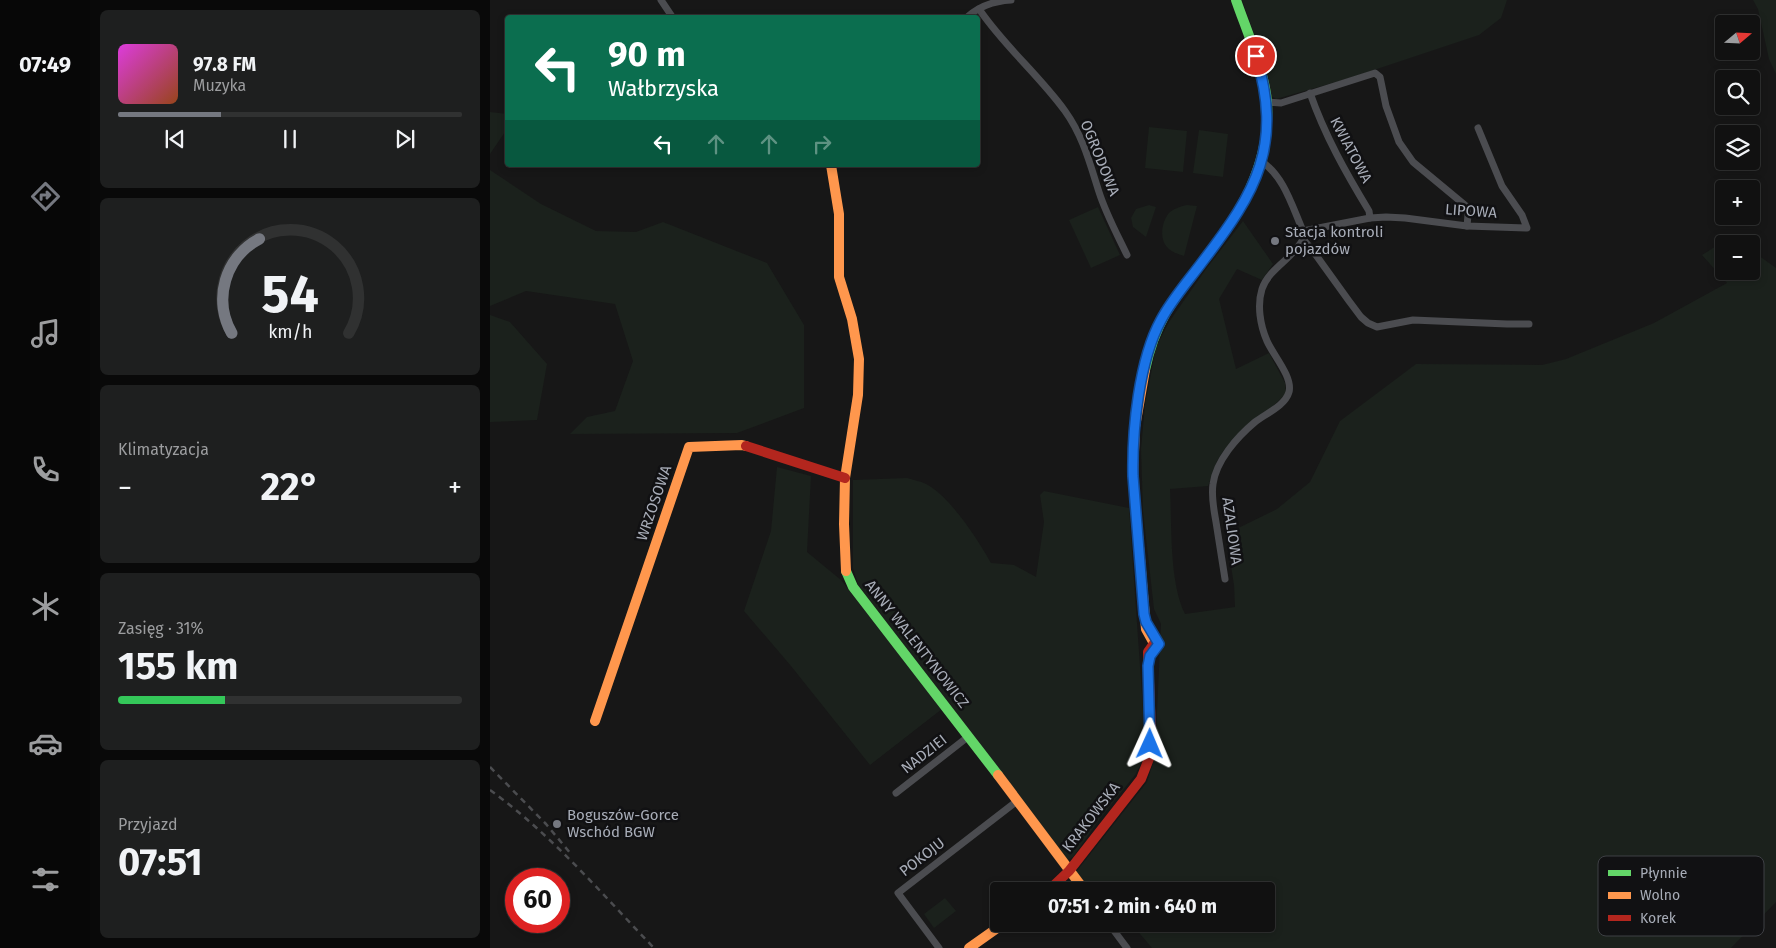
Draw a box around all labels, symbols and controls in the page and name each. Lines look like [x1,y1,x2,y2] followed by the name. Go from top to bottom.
[1715,15,1760,60] north arrow
[1715,15,1760,280] map controls
[608,33,686,75] text: 90 m
[525,35,590,100] icon: left
[1235,35,1277,77] pin
[1242,42,1270,70] icon: arrive
[19,51,71,78] text: 07:49
[193,53,256,76] text: 97.8 FM
[1715,70,1760,115] button: search
[608,75,719,102] text: Wałbrzyska
[193,76,246,95] text: Muzyka
[1326,114,1376,186] street label: KWIATOWA
[1077,117,1124,199] street label: OGRODOWA
[161,125,189,153] icon: previous
[276,125,304,153] icon: pause
[391,125,419,153] icon: next
[1715,125,1760,170] button: layers
[649,130,677,158] icon: left
[702,130,730,158] icon: ahead
[755,130,783,158] icon: ahead
[808,130,836,158] icon: right
[28,179,63,214] icon: directions
[1715,180,1760,225] button: +
[1444,200,1498,222] street label: LIPOWA
[1285,223,1383,258] place label: Stacja kontroli pojazdów
[1269,235,1281,247] marker: Stacja kontroli pojazdów
[1715,235,1760,280] button: −
[261,263,319,326] text: 54
[28,316,63,351] icon: music
[268,321,312,343] text: km/h
[118,440,209,459] text: Klimatyzacja
[28,452,63,487] icon: phone
[633,462,675,543] street label: WRZOSOWA
[260,464,320,510] text: 22°
[118,471,132,504] text: −
[448,471,462,504] text: +
[1218,496,1246,566] street label: AZALIOWA
[861,576,973,712] street label: ANNY WALENTYNOWICZ
[28,589,63,624] icon: climate
[118,619,204,638] text: Zasięg · 31%
[118,643,238,689] text: 155 km
[1123,717,1175,769] position arrow
[28,726,63,761] icon: car
[898,731,950,777] street label: NADZIEI
[1058,778,1124,855] street label: KRAKOWSKA
[567,806,679,841] place label: Boguszów-Gorce Wschód BGW
[118,815,178,834] text: Przyjazd
[551,818,563,830] marker: Boguszów-Gorce Wschód BGW
[896,834,948,880] street label: POKOJU
[118,839,203,885] text: 07:51
[1598,856,1764,936] legend
[28,862,63,897] icon: filters
[1640,865,1687,882] text: Płynnie
[505,868,570,933] speed limit sign: 60
[1640,887,1680,904] text: Wolno
[1048,895,1217,918] text: 07:51 · 2 min · 640 m
[1640,910,1677,927] text: Korek

